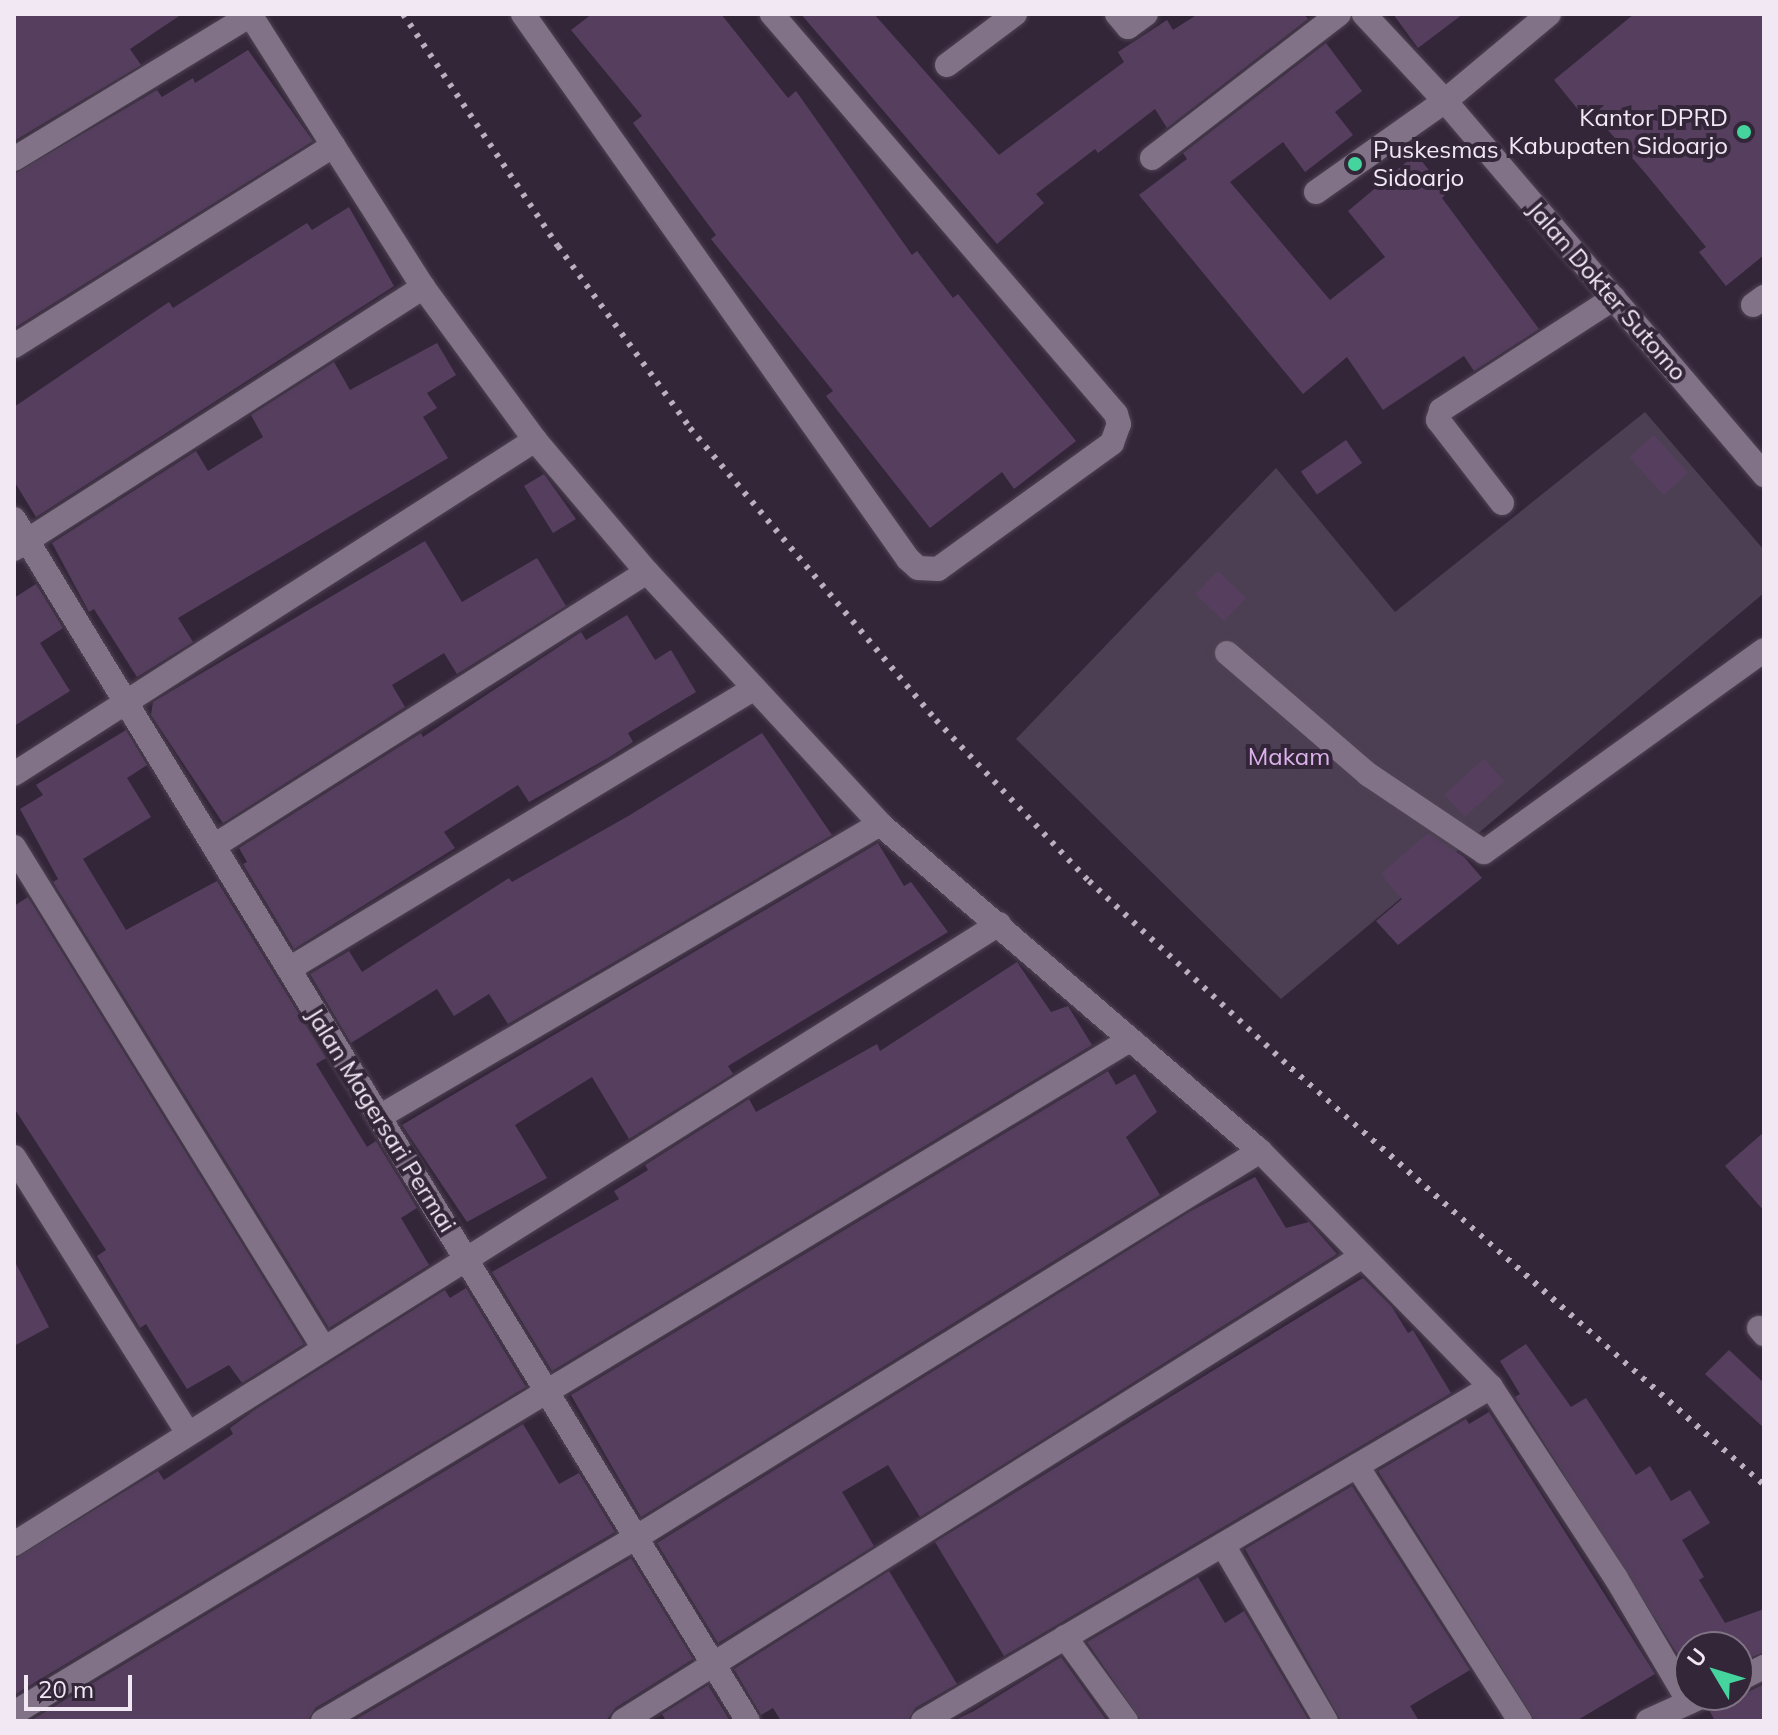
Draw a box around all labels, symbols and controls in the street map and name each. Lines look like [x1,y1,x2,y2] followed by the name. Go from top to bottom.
[1508,104,1728,160] place label: Kantor DPRD Kabupaten Sidoarjo
[1735,123,1753,141] marker: Kantor DPRD Kabupaten Sidoarjo
[1373,136,1499,192] place label: Puskesmas Sidoarjo
[1344,153,1366,175] marker: Puskesmas Sidoarjo
[1521,195,1693,387] street label: Jalan Dokter Sutomo
[1248,743,1330,771] park label: Makam
[300,1003,462,1237] street label: Jalan Magersari Permai
[1674,1631,1754,1711] north arrow
[1681,1642,1713,1672] text: U
[28,1659,136,1709] scale bar
[38,1674,94,1704] text: 20 m

